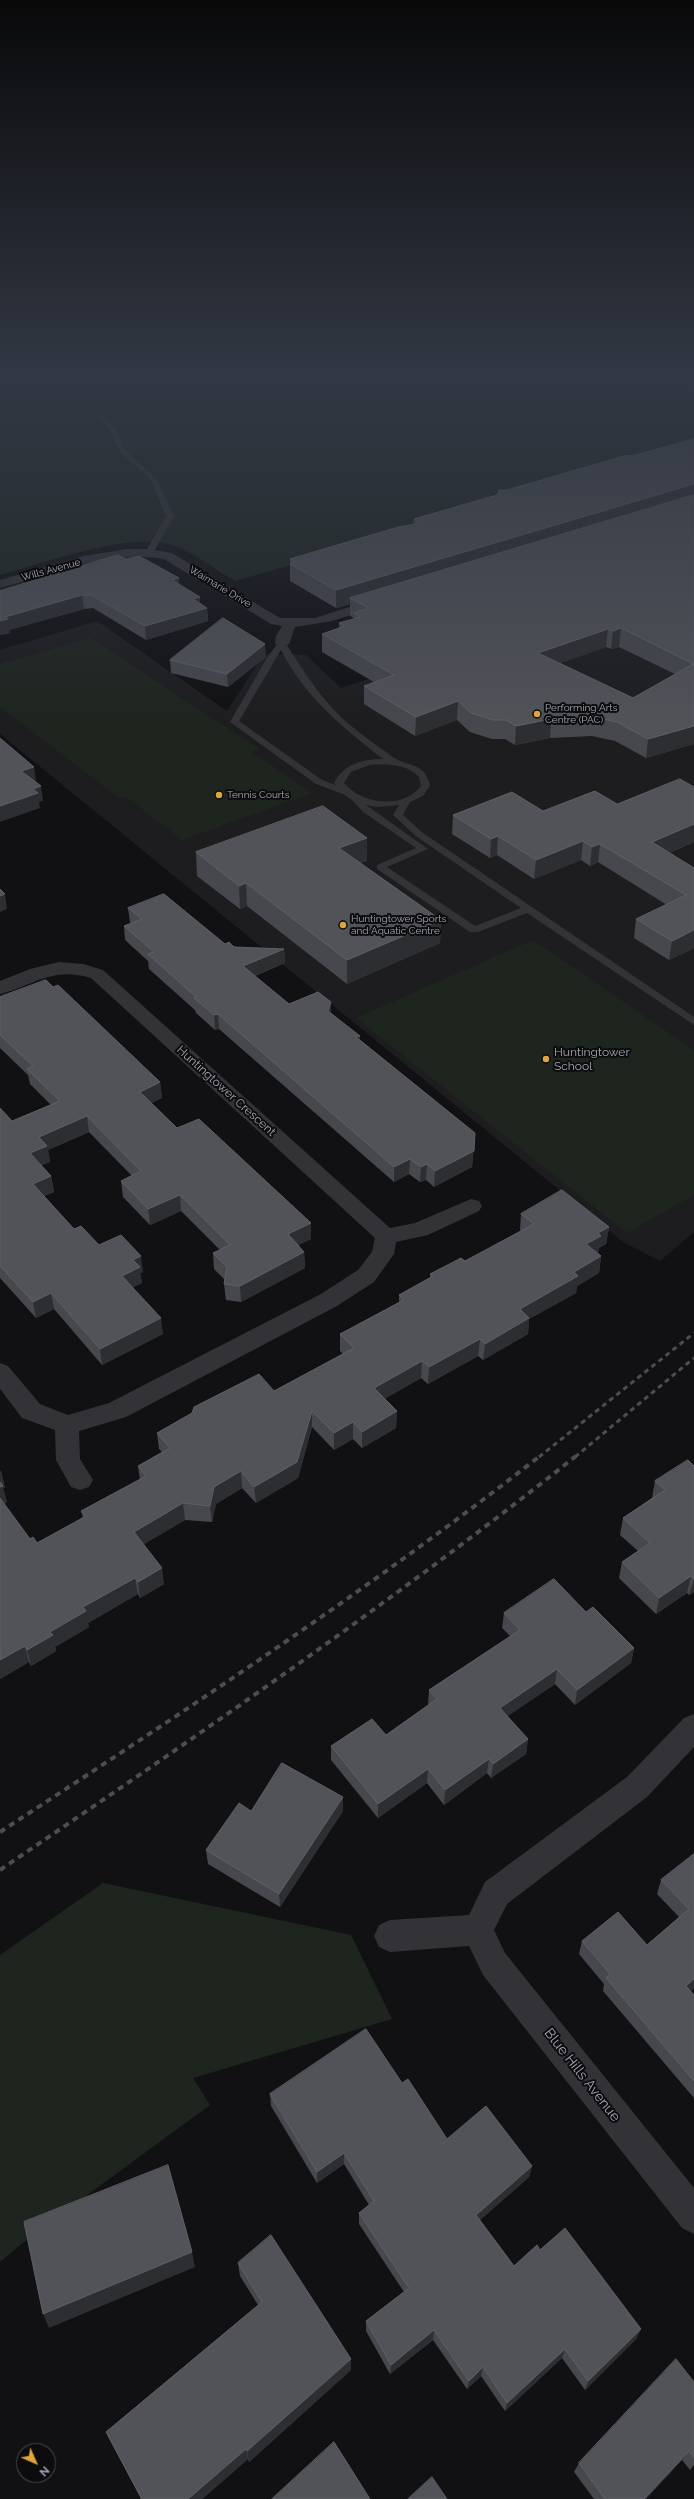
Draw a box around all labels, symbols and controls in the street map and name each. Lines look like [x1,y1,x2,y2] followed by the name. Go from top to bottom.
[20,556,82,584] street label: Wills Avenue
[187,564,253,610] street label: Waimarie Drive
[545,702,617,726] place label: Performing Arts Centre (PAC)
[532,709,542,719] marker: Performing Arts Centre (PAC)
[227,789,290,801] place label: Tennis Courts
[214,790,224,800] marker: Tennis Courts
[351,913,446,936] place label: Huntingtower Sports and Aquatic Centre
[338,920,348,930] marker: Huntingtower Sports and Aquatic Centre
[174,1043,278,1139] street label: Huntingtower Crescent
[554,1045,630,1073] place label: Huntingtower School
[541,1054,551,1064] marker: Huntingtower School
[540,2025,624,2125] street label: Blue Hills Avenue
[16,2443,56,2483] north arrow
[37,2464,52,2479] text: N

